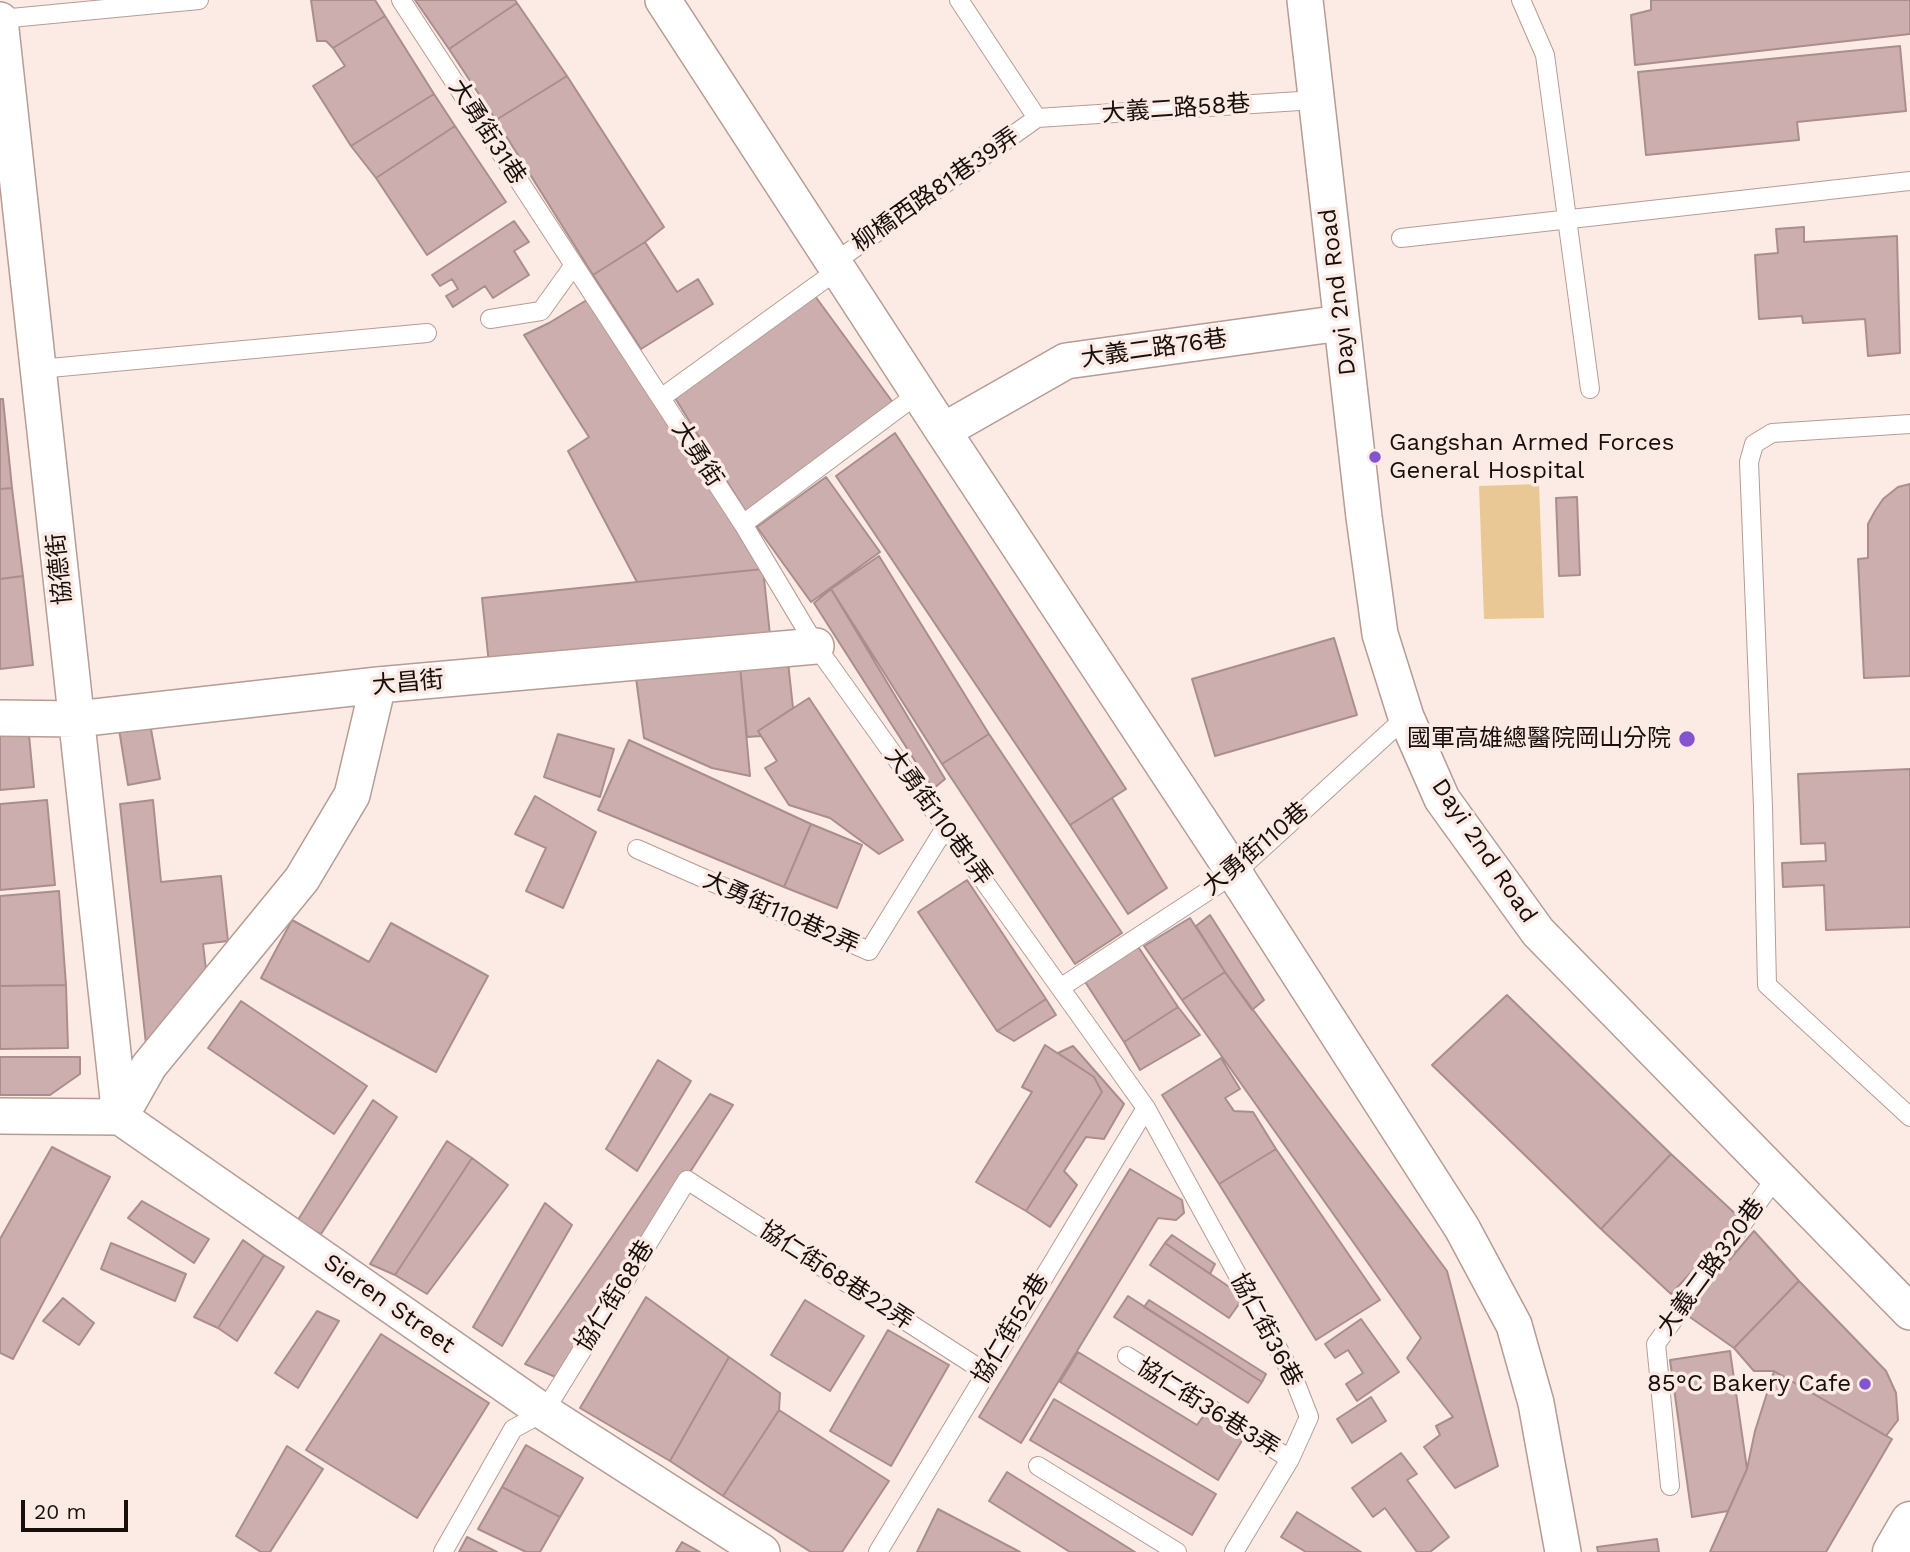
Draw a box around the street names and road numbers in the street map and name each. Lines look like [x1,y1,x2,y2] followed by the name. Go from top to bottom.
[442,74,532,190] street label: 大勇街31巷
[1101,89,1251,129] street label: 大義二路58巷
[847,122,1025,258] street label: 柳橋西路81巷39弄
[1313,207,1363,377] street label: Dayi 2nd Road
[1079,324,1229,374] street label: 大義二路76巷
[665,416,729,492] street label: 大勇街
[42,532,78,606] street label: 協德街
[371,666,445,700] street label: 大昌街
[878,743,998,891] street label: 大勇街110巷1弄
[1425,773,1543,929] street label: Dayi 2nd Road
[1197,796,1315,902] street label: 大勇街110巷
[699,866,863,960] street label: 大勇街110巷2弄
[1651,1193,1771,1341] street label: 大義二路320巷
[754,1216,918,1336] street label: 協仁街68巷22弄
[570,1235,660,1357] street label: 協仁街68巷
[318,1248,460,1360] street label: Sieren Street
[967,1268,1055,1390] street label: 協仁街52巷
[1224,1268,1308,1392] street label: 協仁街36巷
[1131,1353,1285,1463] street label: 協仁街36巷3弄

